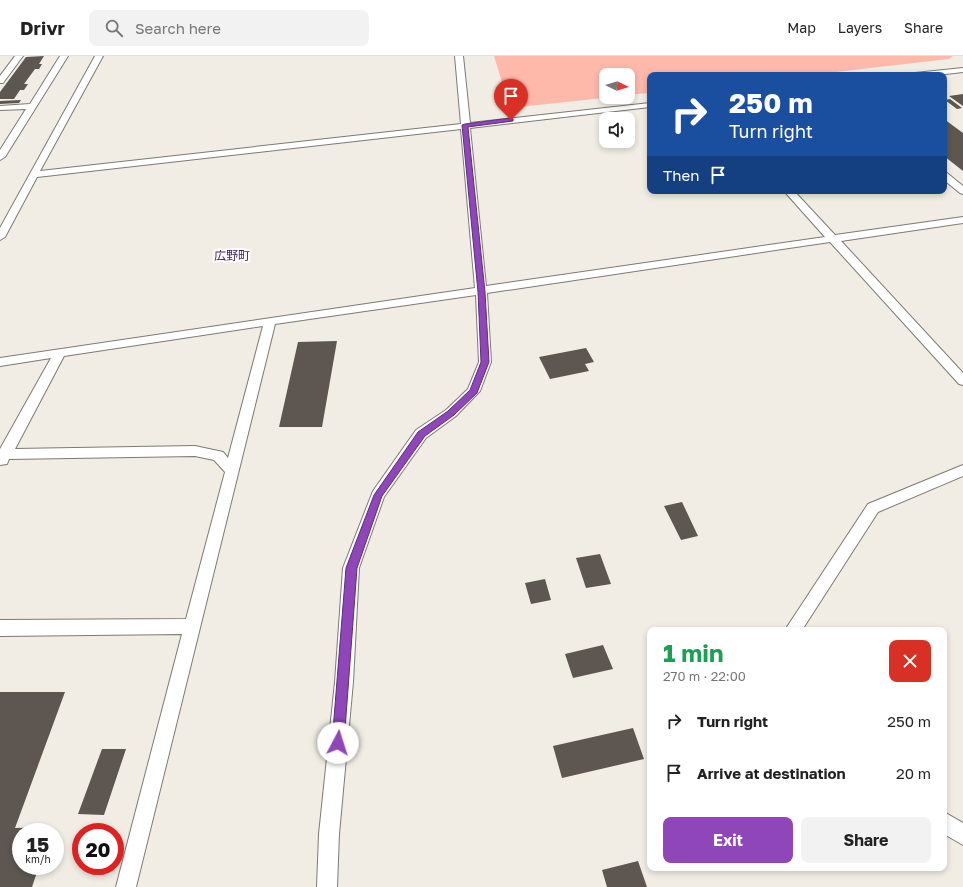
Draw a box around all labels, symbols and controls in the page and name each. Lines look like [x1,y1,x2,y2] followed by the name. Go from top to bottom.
[89,10,369,46] search box
[20,16,65,39] text: Drivr
[103,17,125,39] icon: search
[135,19,221,37] text: Search here
[787,19,816,36] text: Map
[838,19,882,36] text: Layers
[904,19,943,36] text: Share
[599,68,635,104] north arrow
[599,68,635,148] map controls
[494,79,528,120] pin
[500,85,522,107] icon: arrive
[729,86,813,119] text: 250 m
[663,88,715,140] icon: right
[599,112,635,148] button: sound
[729,120,813,142] text: Turn right
[707,164,729,186] icon: arrive
[663,166,699,184] text: Then
[214,248,250,263] district label: 広野町
[663,638,723,667] text: 1 min
[889,640,931,682] button: close
[663,668,746,684] text: 270 m · 22:00
[663,710,685,732] icon: right
[697,712,768,730] text: Turn right
[887,712,931,730] text: 250 m
[317,722,359,764] position arrow
[663,762,685,784] icon: arrive
[697,764,846,782] text: Arrive at destination
[896,764,931,782] text: 20 m
[663,817,793,863] button: Exit
[801,817,931,863] button: Share
[72,823,124,875] speed limit sign: 20
[27,832,49,856] text: 15
[25,853,51,865] text: km/h

